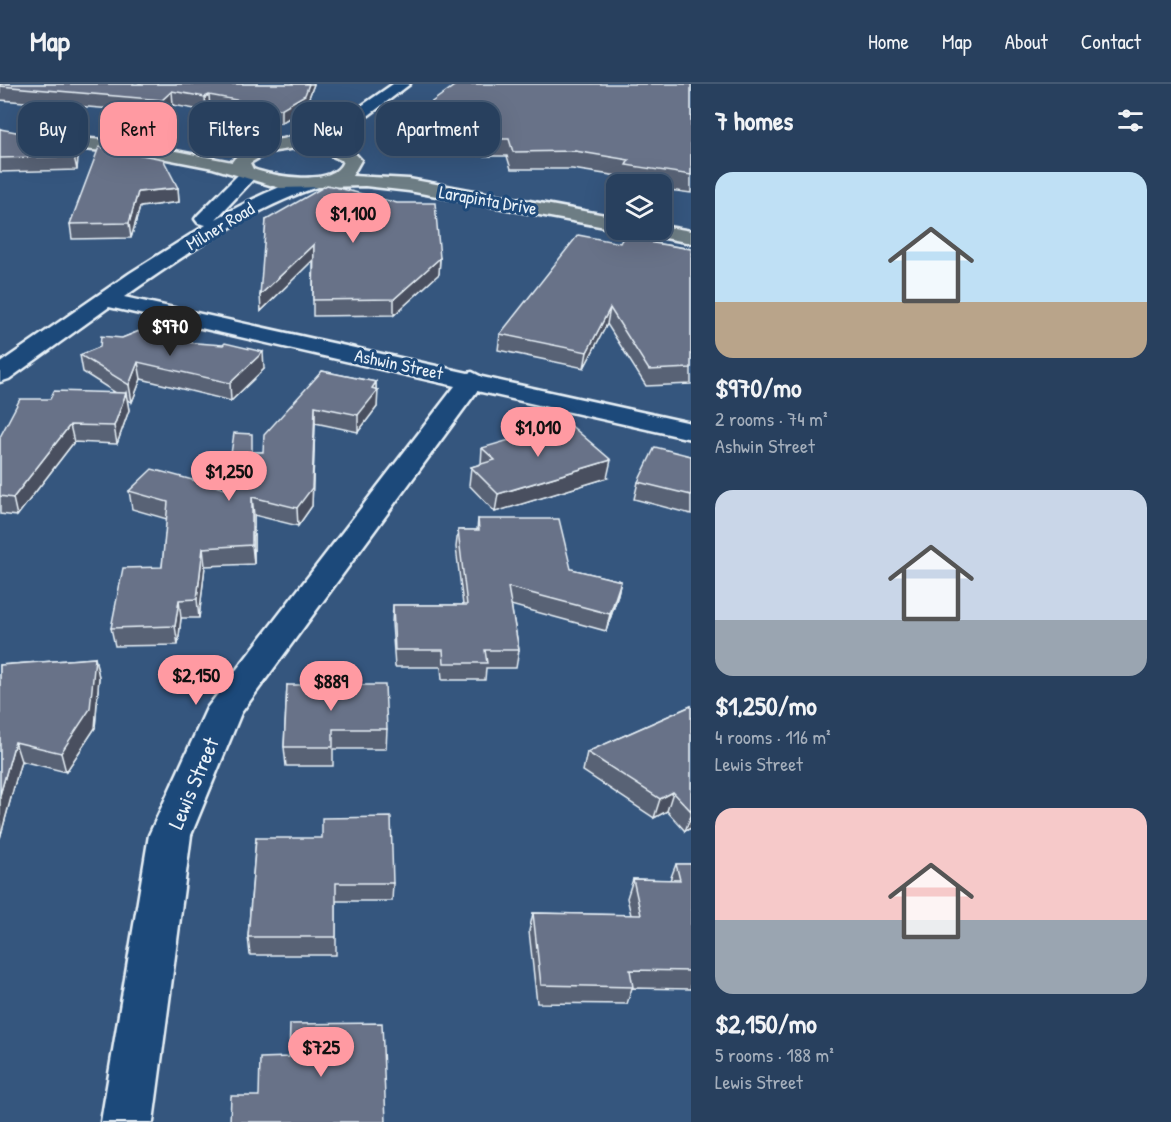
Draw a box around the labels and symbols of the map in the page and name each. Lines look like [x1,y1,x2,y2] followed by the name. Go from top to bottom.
[437,179,539,221] street label: Larapinta Drive
[304,193,402,244] pin: $1,100
[181,196,259,256] street label: Milner Road
[134,306,206,357] pin: $970
[352,342,446,386] street label: Ashwin Street
[489,407,587,458] pin: $1,010
[180,451,278,502] pin: $1,250
[147,655,245,706] pin: $2,150
[295,661,367,712] pin: $889
[160,732,226,833] street label: Lewis Street
[285,1027,357,1078] pin: $725

